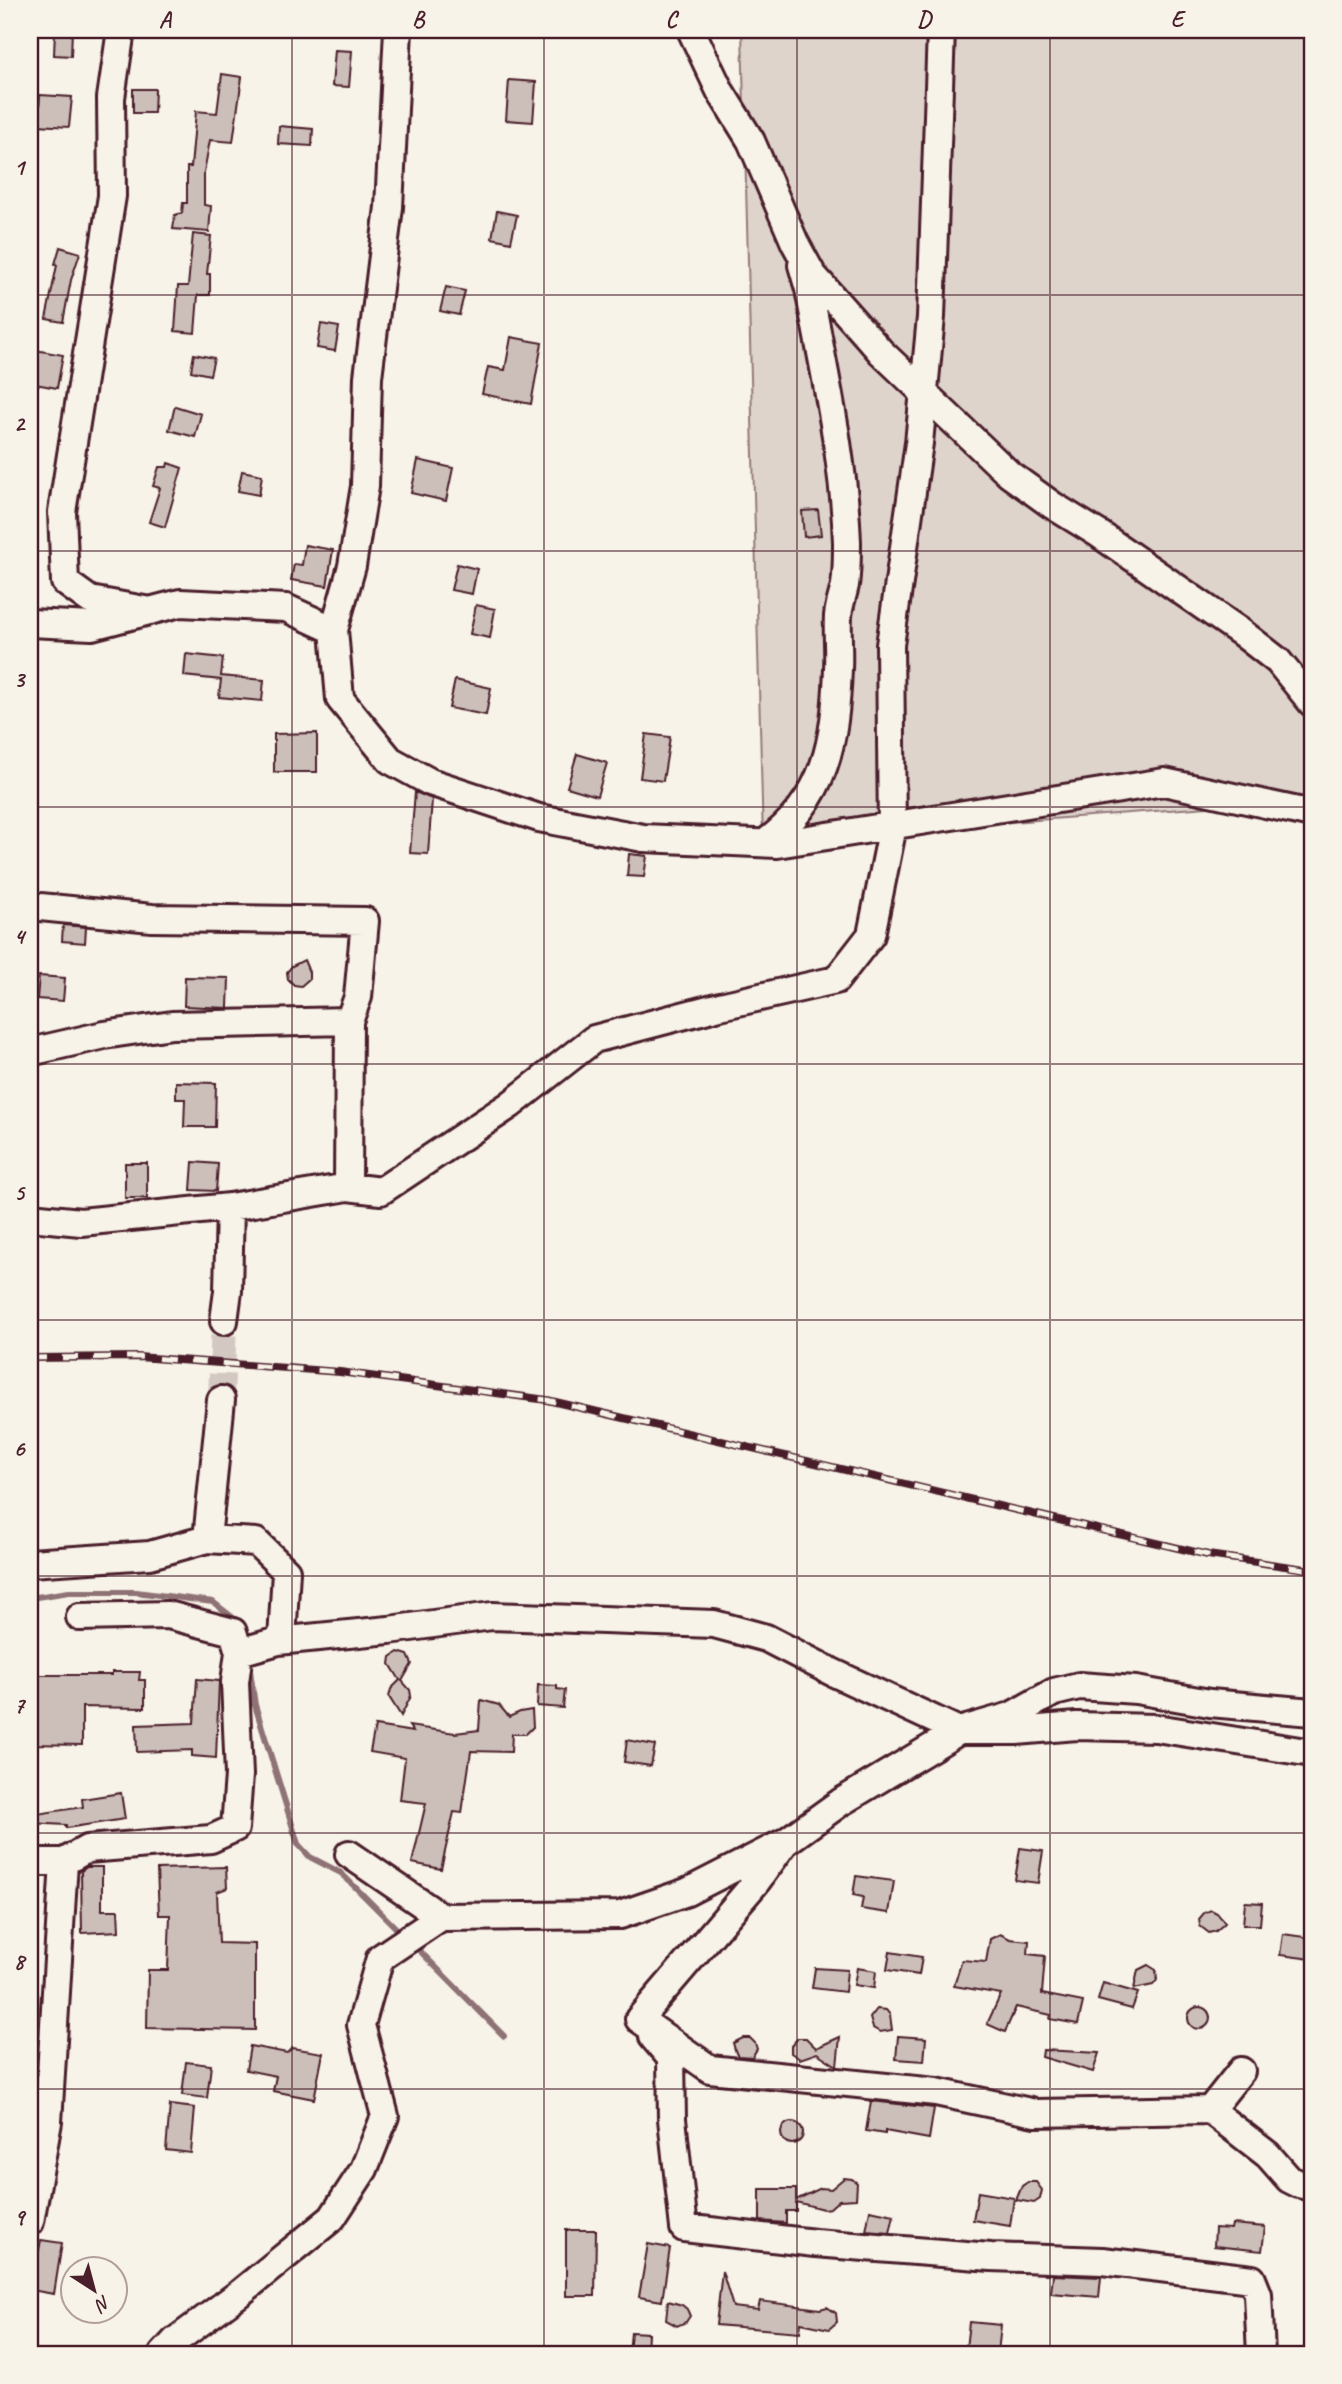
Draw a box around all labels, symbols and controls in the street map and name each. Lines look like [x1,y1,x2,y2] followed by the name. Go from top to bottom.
[159,5,173,34] text: A
[412,5,426,34] text: B
[666,5,680,34] text: C
[917,5,933,34] text: D
[1171,5,1187,34] text: E
[14,153,27,182] text: 1
[14,409,27,438] text: 2
[14,665,27,694] text: 3
[14,922,27,951] text: 4
[14,1178,26,1207] text: 5
[14,1434,27,1463] text: 6
[14,1691,27,1720] text: 7
[14,1947,27,1976] text: 8
[14,2203,27,2232] text: 9
[60,2254,130,2324] north arrow
[89,2290,115,2318] text: N

